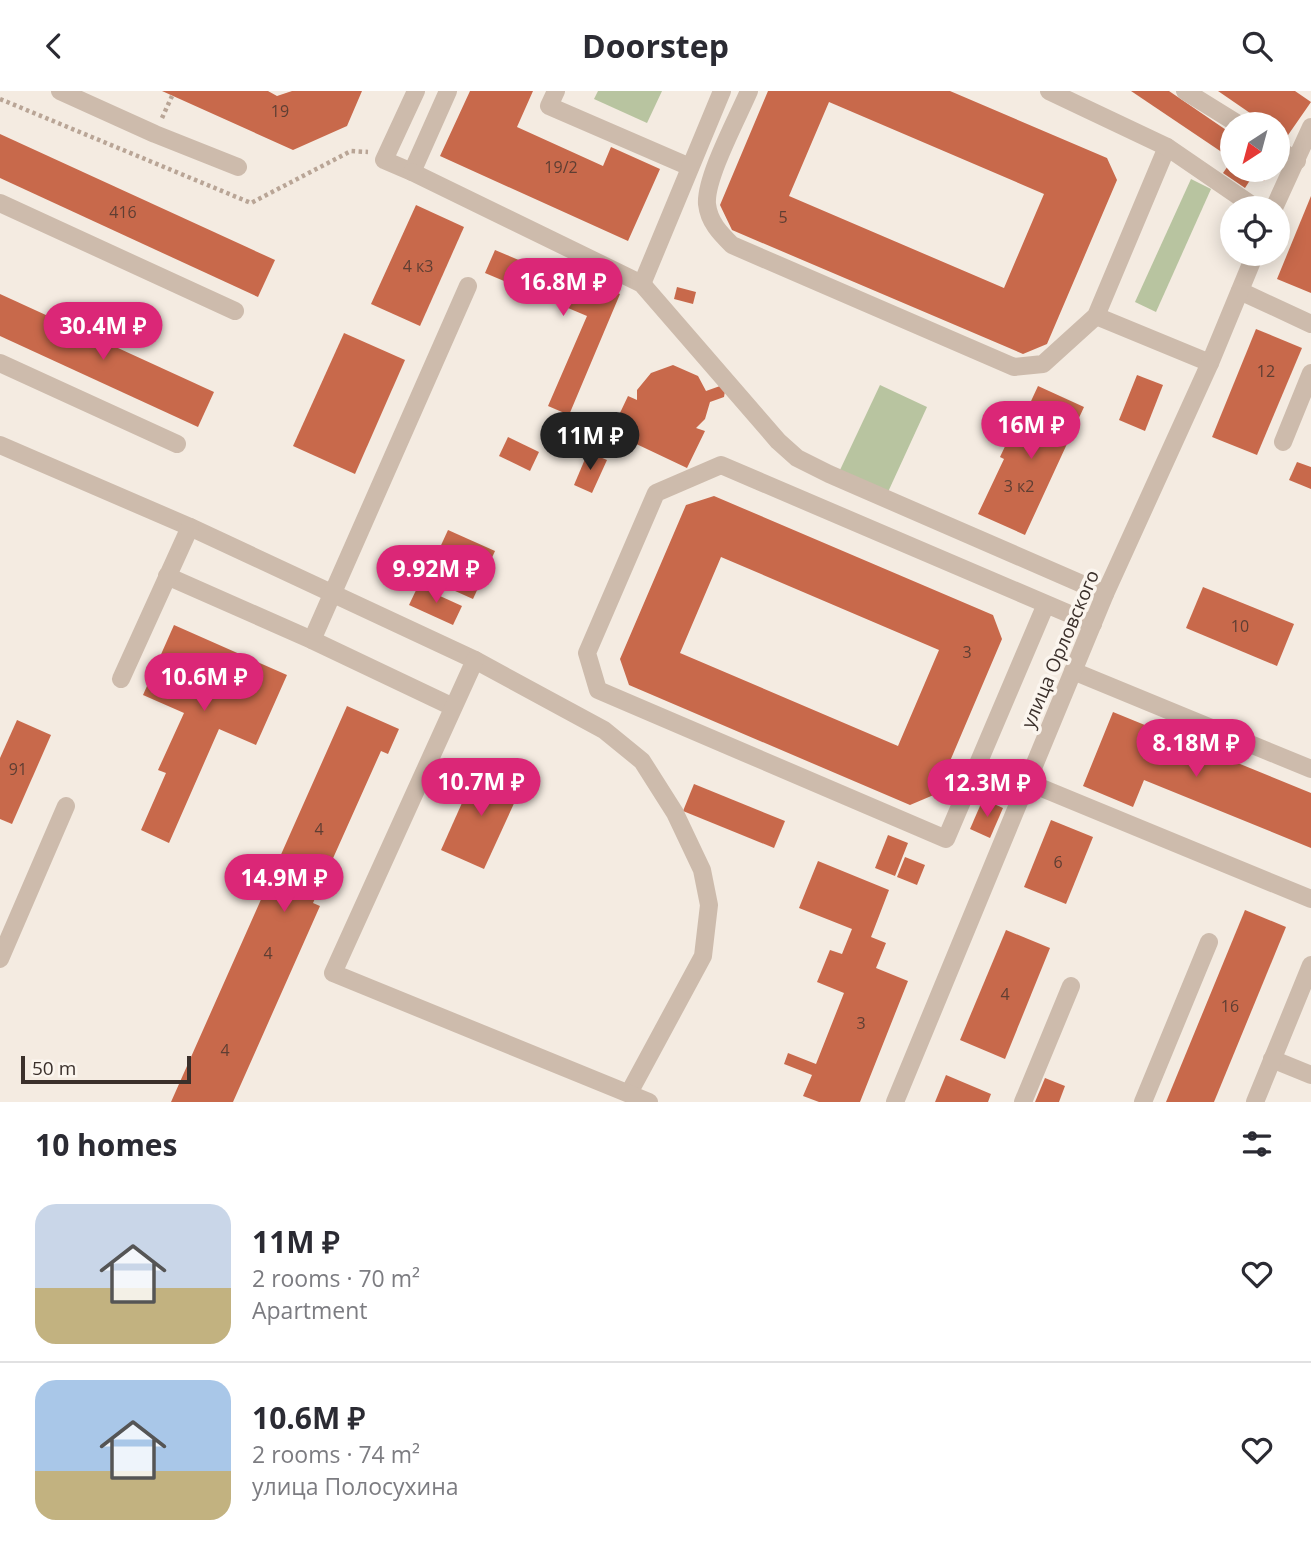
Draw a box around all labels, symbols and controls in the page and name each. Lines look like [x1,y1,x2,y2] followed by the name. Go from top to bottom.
[582,24,729,67] text: Doorstep
[35,27,73,65] icon: back
[1238,27,1276,65] icon: search
[271,100,289,122] house number: 19
[1220,112,1290,182] north arrow
[1220,112,1290,266] map controls
[544,156,578,178] house number: 19/2
[1220,196,1290,266] button: locate
[109,201,137,223] house number: 416
[778,206,788,228] house number: 5
[403,255,433,277] house number: 4 к3
[498,259,628,318] pin: 16.8M ₽
[519,265,607,297] text: 16.8M ₽
[38,303,168,362] pin: 30.4M ₽
[59,309,147,341] text: 30.4M ₽
[1257,360,1275,382] house number: 12
[982,401,1080,461] pin: 16M ₽
[997,408,1065,440] text: 16M ₽
[541,413,639,472] pin: 11M ₽
[556,419,624,451] text: 11M ₽
[1004,475,1034,497] house number: 3 к2
[371,545,501,605] pin: 9.92M ₽
[392,552,480,584] text: 9.92M ₽
[1015,566,1105,732] street label: улица Орловского
[1231,615,1249,637] house number: 10
[962,641,972,663] house number: 3
[139,653,269,713] pin: 10.6M ₽
[160,660,248,692] text: 10.6M ₽
[1131,719,1261,779] pin: 8.18M ₽
[1152,726,1240,758] text: 8.18M ₽
[9,758,27,780] house number: 91
[416,759,546,818] pin: 10.7M ₽
[922,759,1052,819] pin: 12.3M ₽
[437,765,525,797] text: 10.7M ₽
[943,766,1031,798] text: 12.3M ₽
[314,818,324,840] house number: 4
[1053,851,1063,873] house number: 6
[219,855,349,914] pin: 14.9M ₽
[240,861,328,893] text: 14.9M ₽
[263,942,273,964] house number: 4
[1000,983,1010,1005] house number: 4
[1221,995,1239,1017] house number: 16
[856,1012,866,1034] house number: 3
[220,1039,230,1061] house number: 4
[21,1053,191,1085] scale bar
[32,1055,76,1081] text: 50 m
[35,1124,178,1165] text: 10 homes
[1238,1125,1276,1163] icon: filters
[252,1221,340,1262] text: 11M ₽
[91,1232,175,1316] icon: home
[1238,1255,1276,1293] icon: heart
[252,1262,420,1294] text: 2 rooms · 70 m²
[252,1294,368,1326] text: Apartment
[252,1397,366,1438] text: 10.6M ₽
[91,1408,175,1492] icon: home
[1238,1431,1276,1469] icon: heart
[252,1438,420,1470] text: 2 rooms · 74 m²
[252,1470,459,1502] text: улица Полосухина

